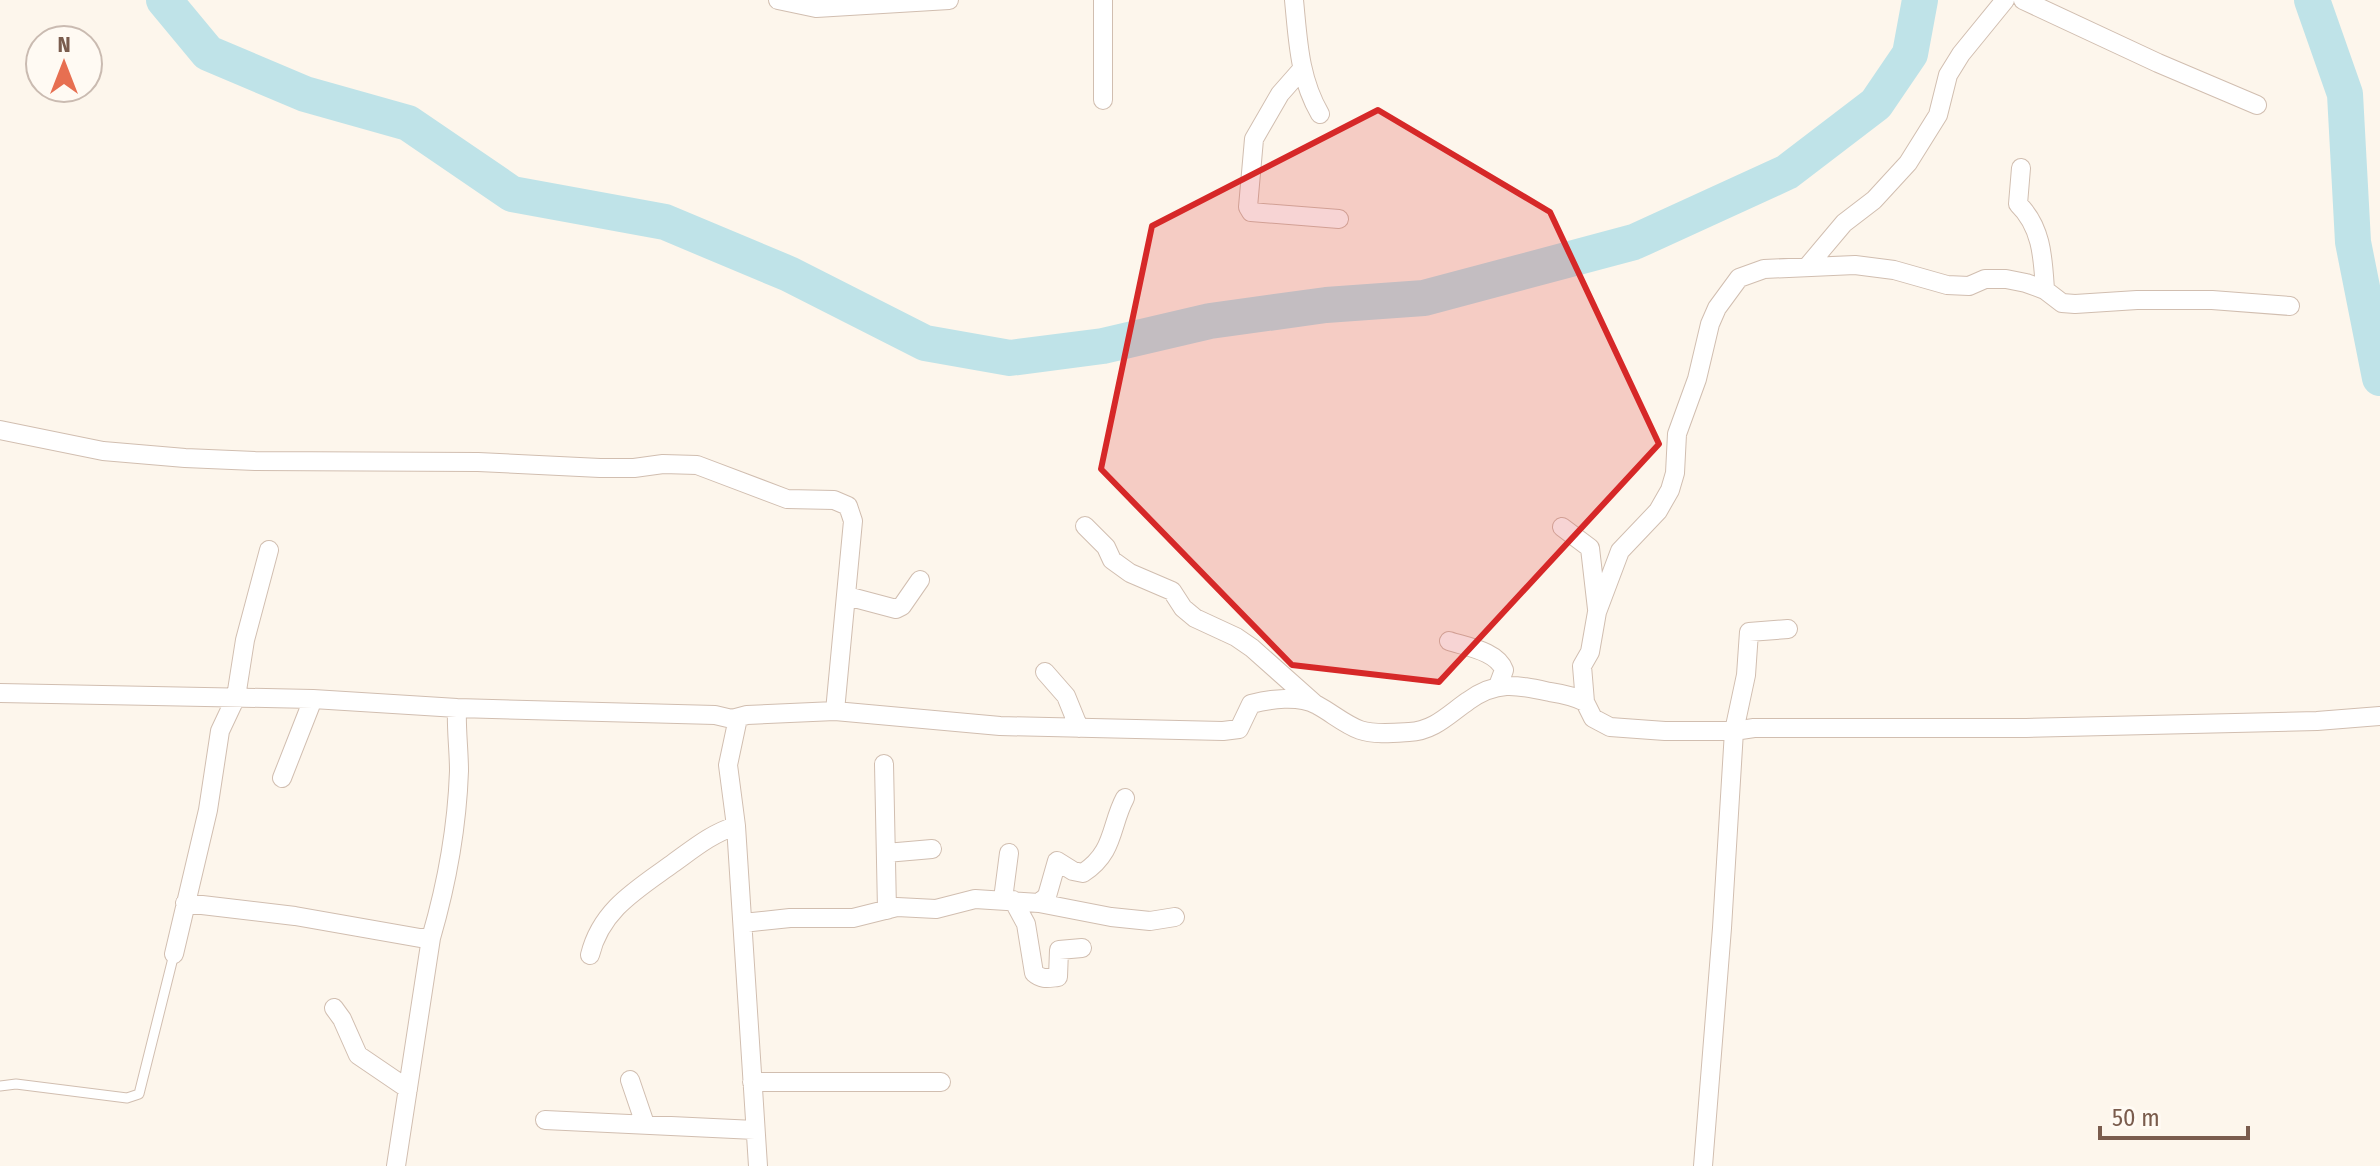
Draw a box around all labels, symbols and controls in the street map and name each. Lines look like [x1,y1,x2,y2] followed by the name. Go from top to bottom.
[24,24,104,104] north arrow
[57,31,71,58] text: N
[2100,1090,2248,1140] scale bar
[2112,1104,2160,1132] text: 50 m

